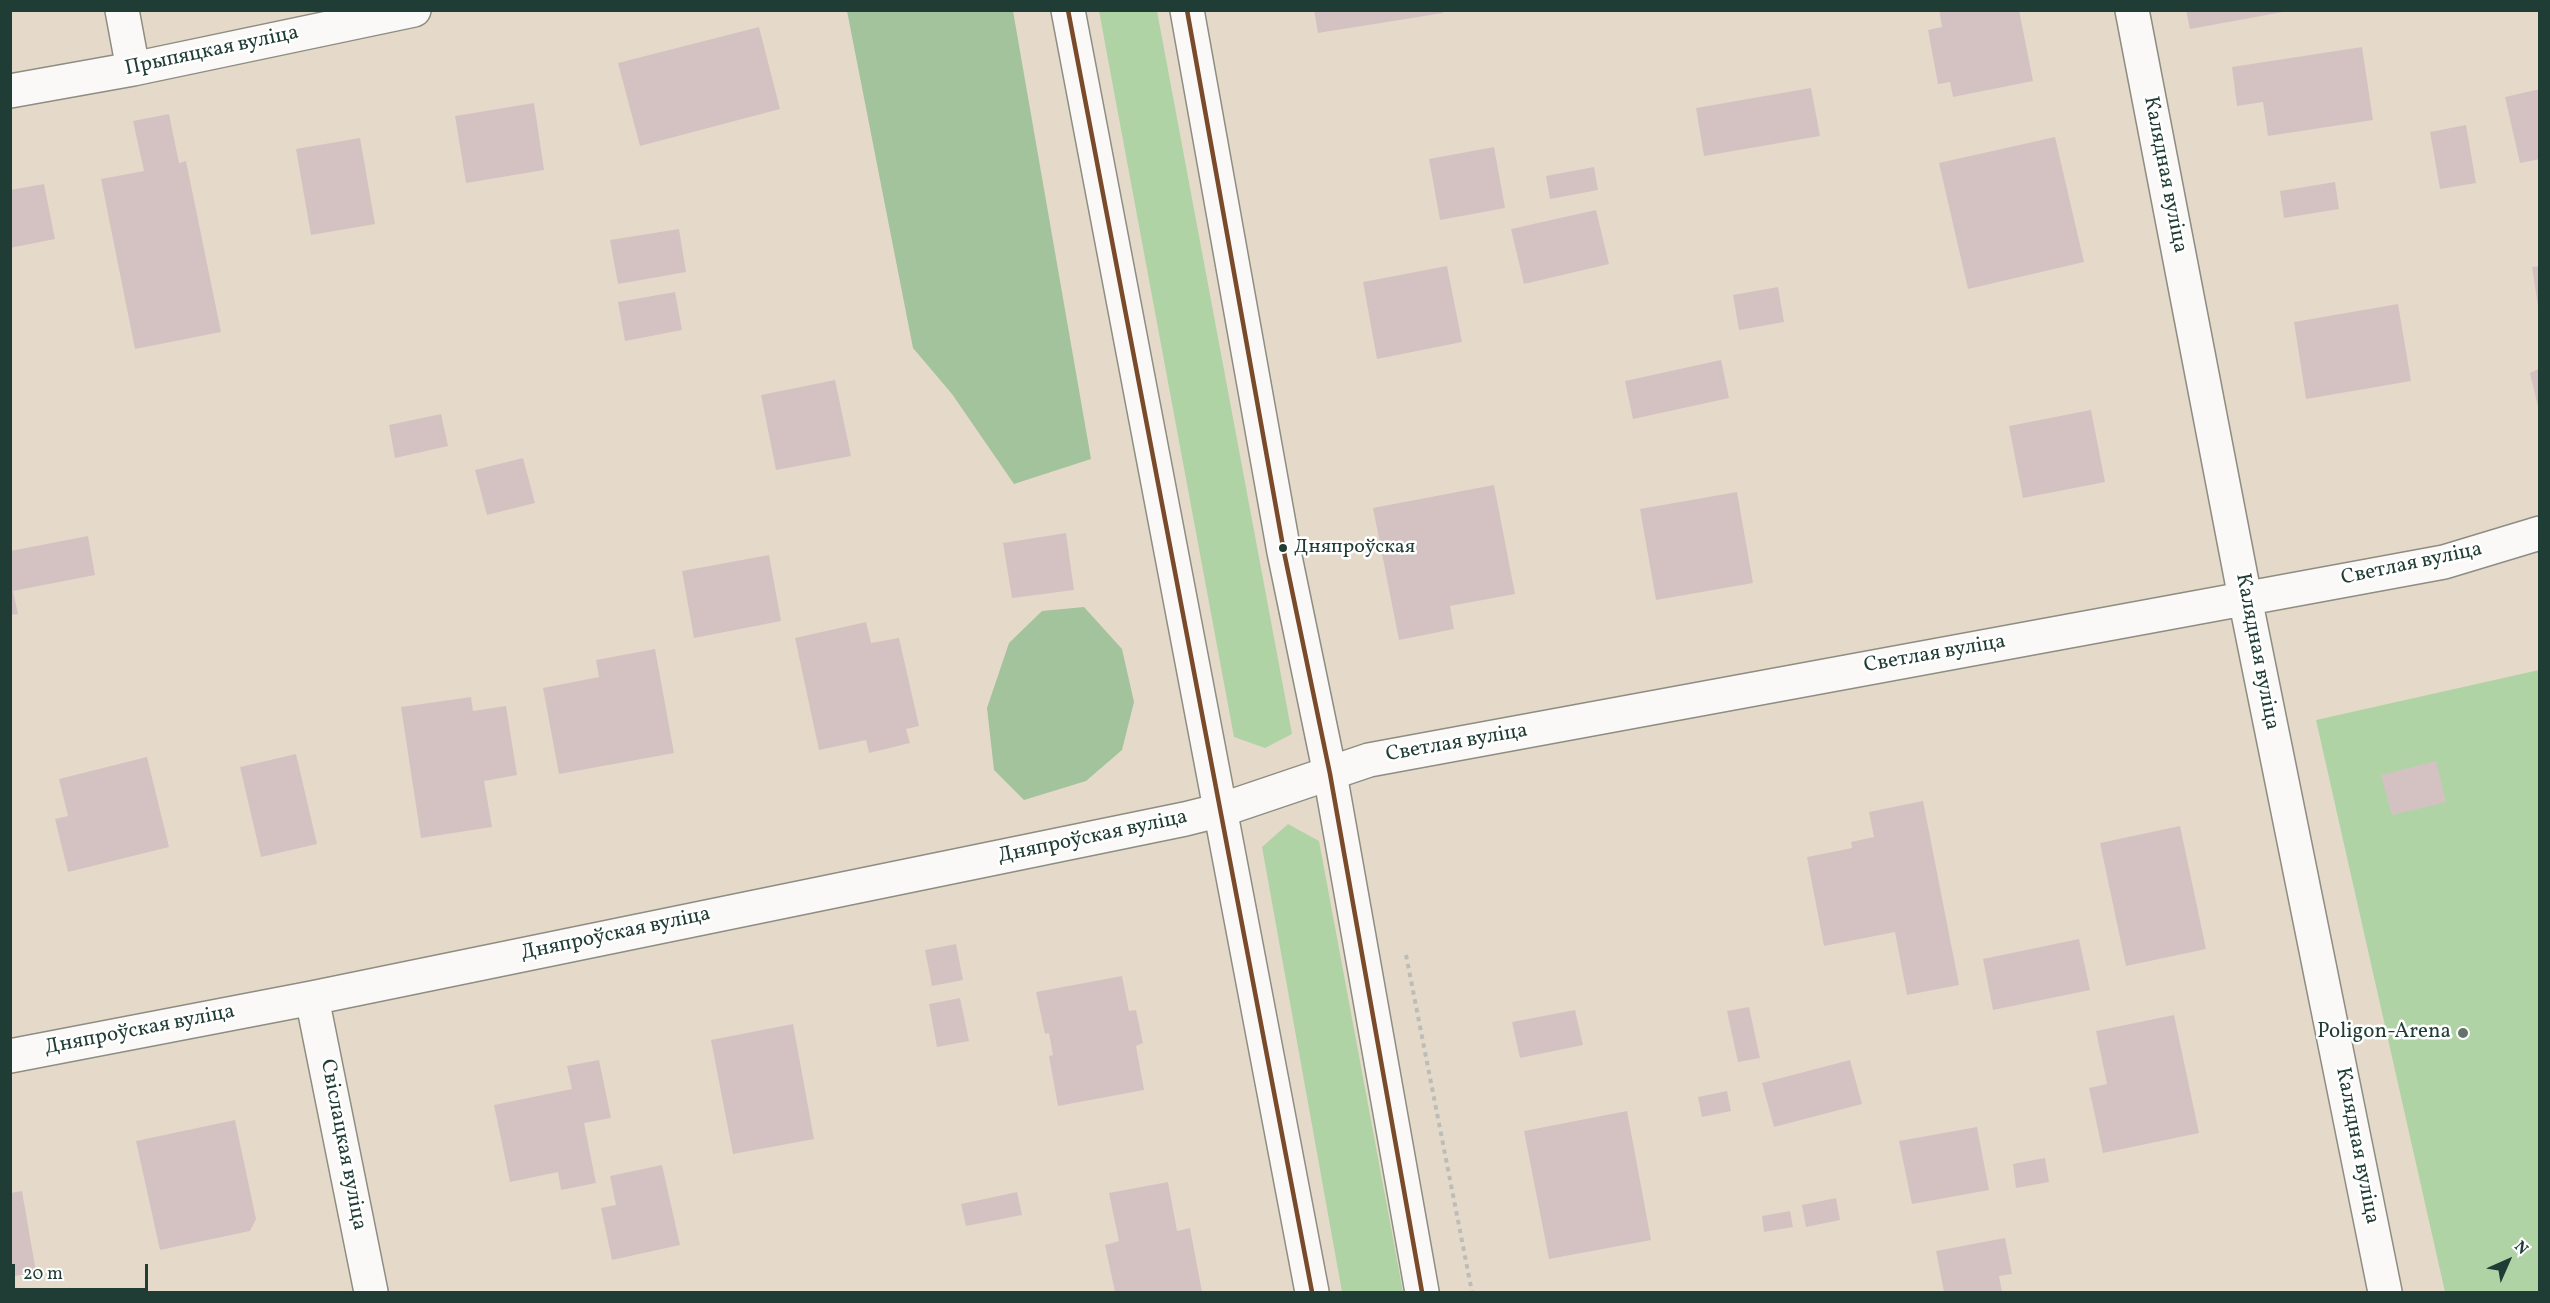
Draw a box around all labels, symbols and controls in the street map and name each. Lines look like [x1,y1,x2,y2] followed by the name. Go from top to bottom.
[123,21,301,83] street label: Прыпяцкая вуліца
[2136,94,2192,256] street label: Калядная вуліца
[1294,536,1415,560] place label: Дняпроўская
[2339,538,2485,592] street label: Светлая вуліца
[1277,542,1289,554] marker: Дняпроўская
[2228,571,2284,733] street label: Калядная вуліца
[1862,630,2008,680] street label: Светлая вуліца
[1384,719,1530,769] street label: Светлая вуліца
[996,806,1190,870] street label: Дняпроўская вуліца
[519,903,713,967] street label: Дняпроўская вуліца
[43,1000,237,1062] street label: Дняпроўская вуліца
[2317,1020,2451,1046] place label: Poligon-Arena
[2456,1026,2470,1040] marker: Poligon-Arena
[313,1057,371,1233] street label: Свіслацкая вуліца
[2328,1065,2384,1227] street label: Калядная вуліца
[2478,1231,2538,1291] north arrow
[2509,1236,2533,1260] text: N
[15,1252,152,1290] scale bar
[23,1262,63,1287] text: 20 m

